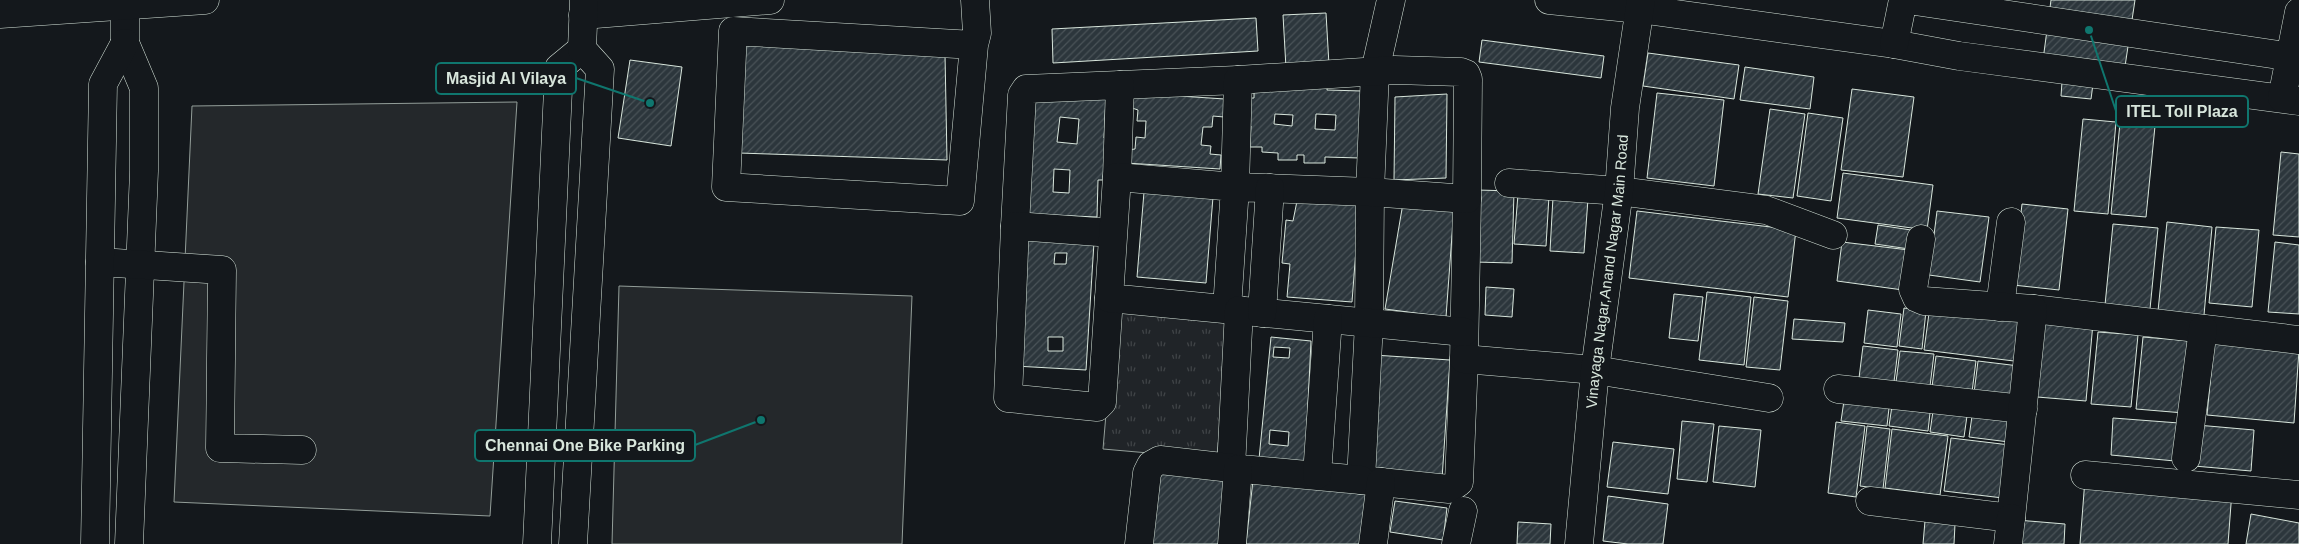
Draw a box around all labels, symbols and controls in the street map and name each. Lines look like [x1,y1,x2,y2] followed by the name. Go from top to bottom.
[436,63,576,94] callout: Masjid Al Vilaya
[446,70,566,87] text: Masjid Al Vilaya
[2116,96,2248,127] callout: ITEL Toll Plaza
[2126,103,2238,120] text: ITEL Toll Plaza
[1582,134,1631,409] street label: Vinayaga Nagar,Anand Nagar Main Road
[475,430,695,461] callout: Chennai One Bike Parking
[485,437,685,454] text: Chennai One Bike Parking

